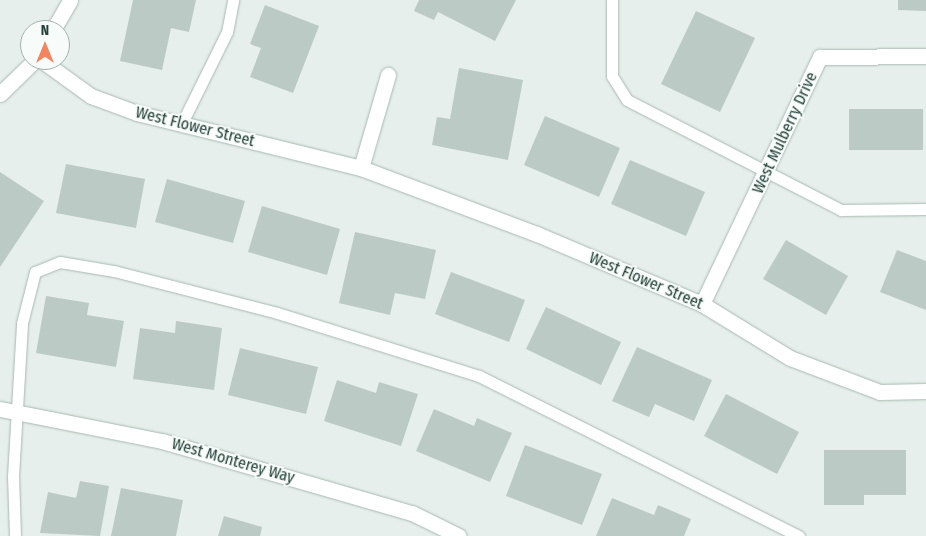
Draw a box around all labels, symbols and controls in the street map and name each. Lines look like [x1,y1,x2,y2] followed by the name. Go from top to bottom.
[20,20,70,70] north arrow
[41,22,49,39] text: N
[748,69,822,197] street label: West Mulberry Drive
[133,103,257,151] street label: West Flower Street
[586,248,706,314] street label: West Flower Street
[169,434,297,488] street label: West Monterey Way

